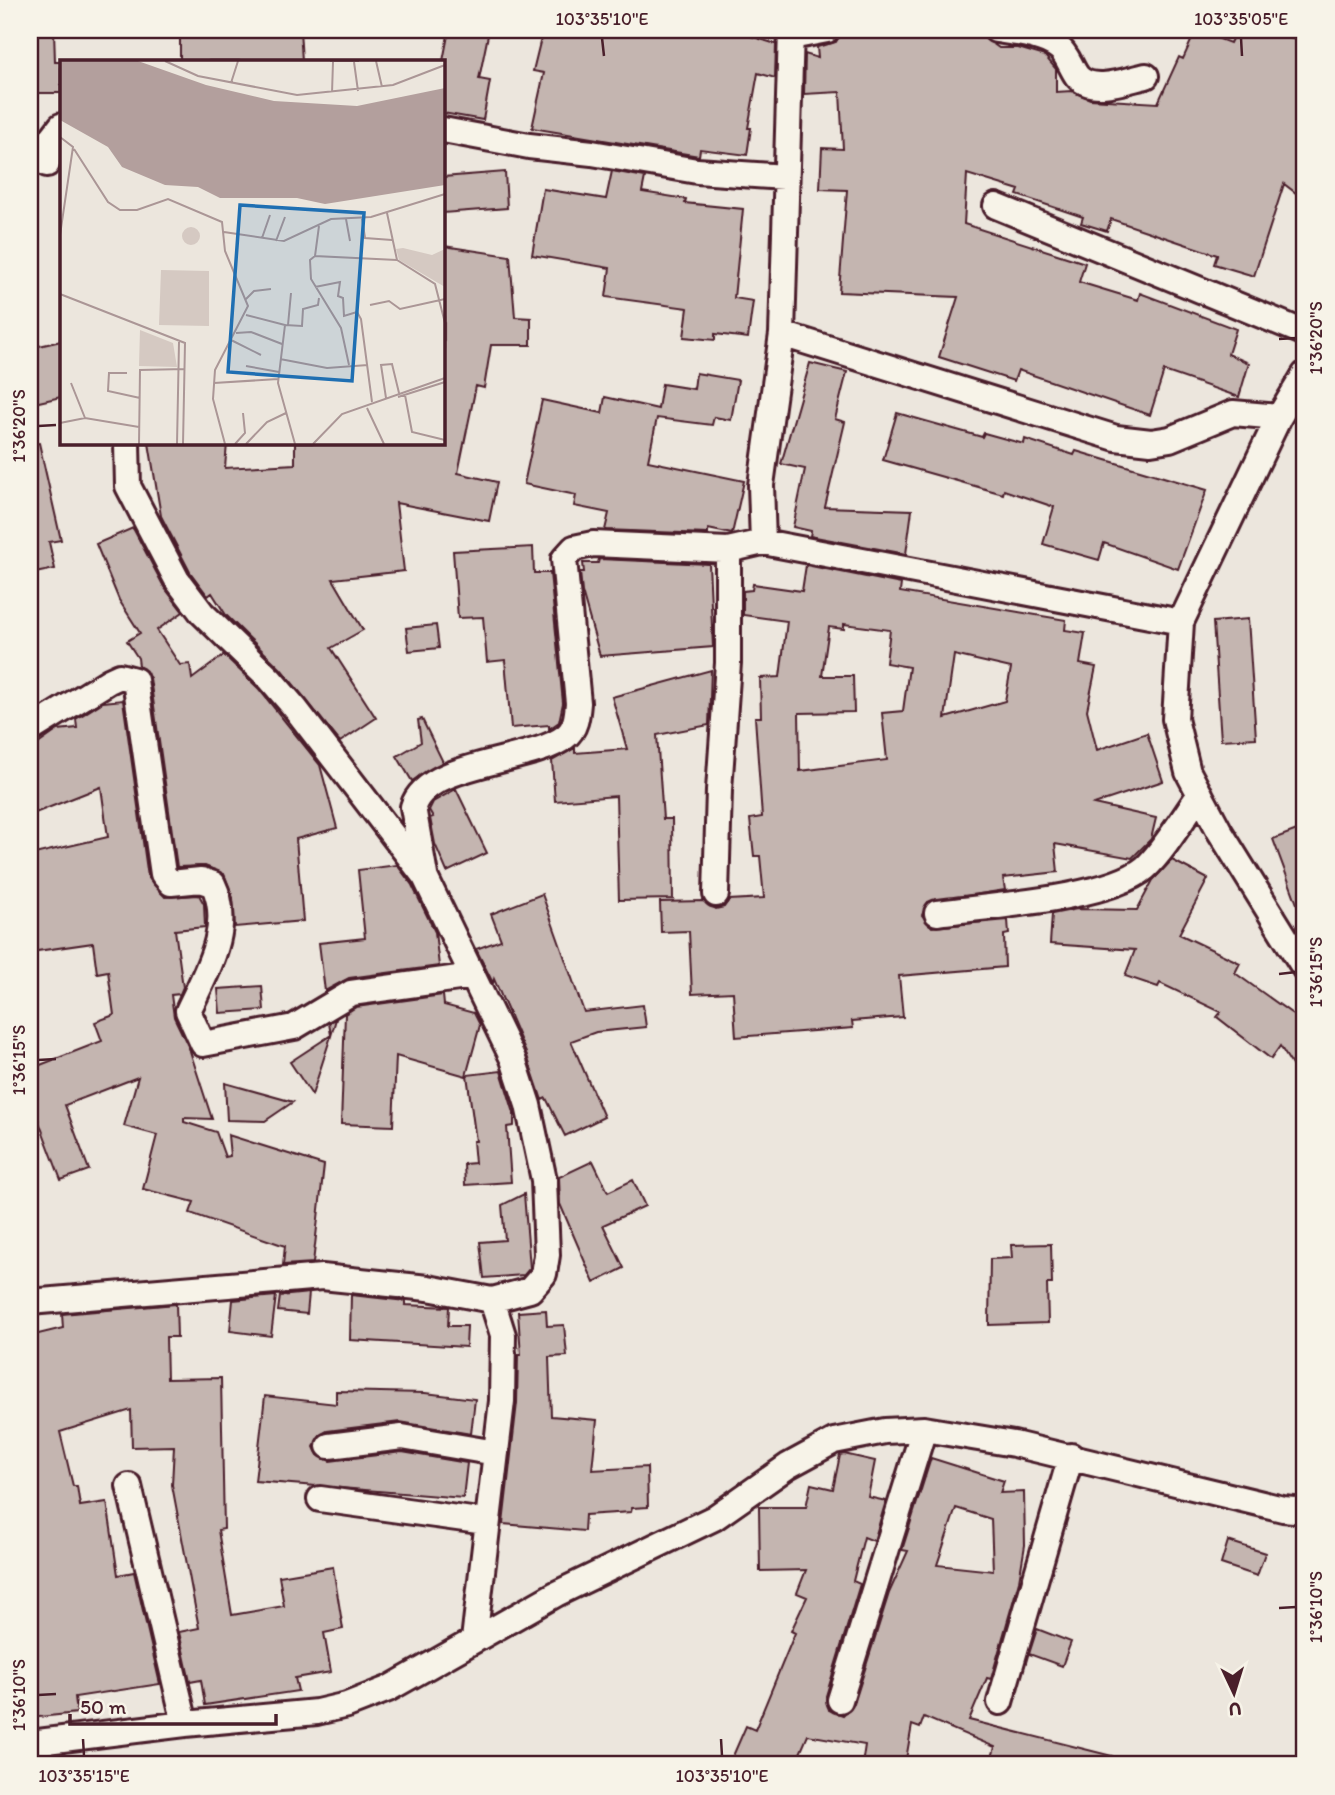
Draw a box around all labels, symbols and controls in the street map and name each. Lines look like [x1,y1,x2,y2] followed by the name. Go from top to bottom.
[555,8,649,30] text: 103°35'10"E
[1194,8,1288,30] text: 103°35'05"E
[60,60,444,444] inset map
[1305,301,1327,375] text: 1°36'20"S
[8,389,30,463] text: 1°36'20"S
[1305,937,1327,1007] text: 1°36'15"S
[8,1025,30,1095] text: 1°36'15"S
[1305,1571,1327,1643] text: 1°36'10"S
[1198,1658,1268,1728] north arrow
[8,1659,30,1731] text: 1°36'10"S
[70,1683,276,1727] scale bar
[80,1694,127,1719] text: 50 m
[1228,1698,1242,1721] text: U
[38,1765,130,1787] text: 103°35'15"E
[675,1765,769,1787] text: 103°35'10"E

